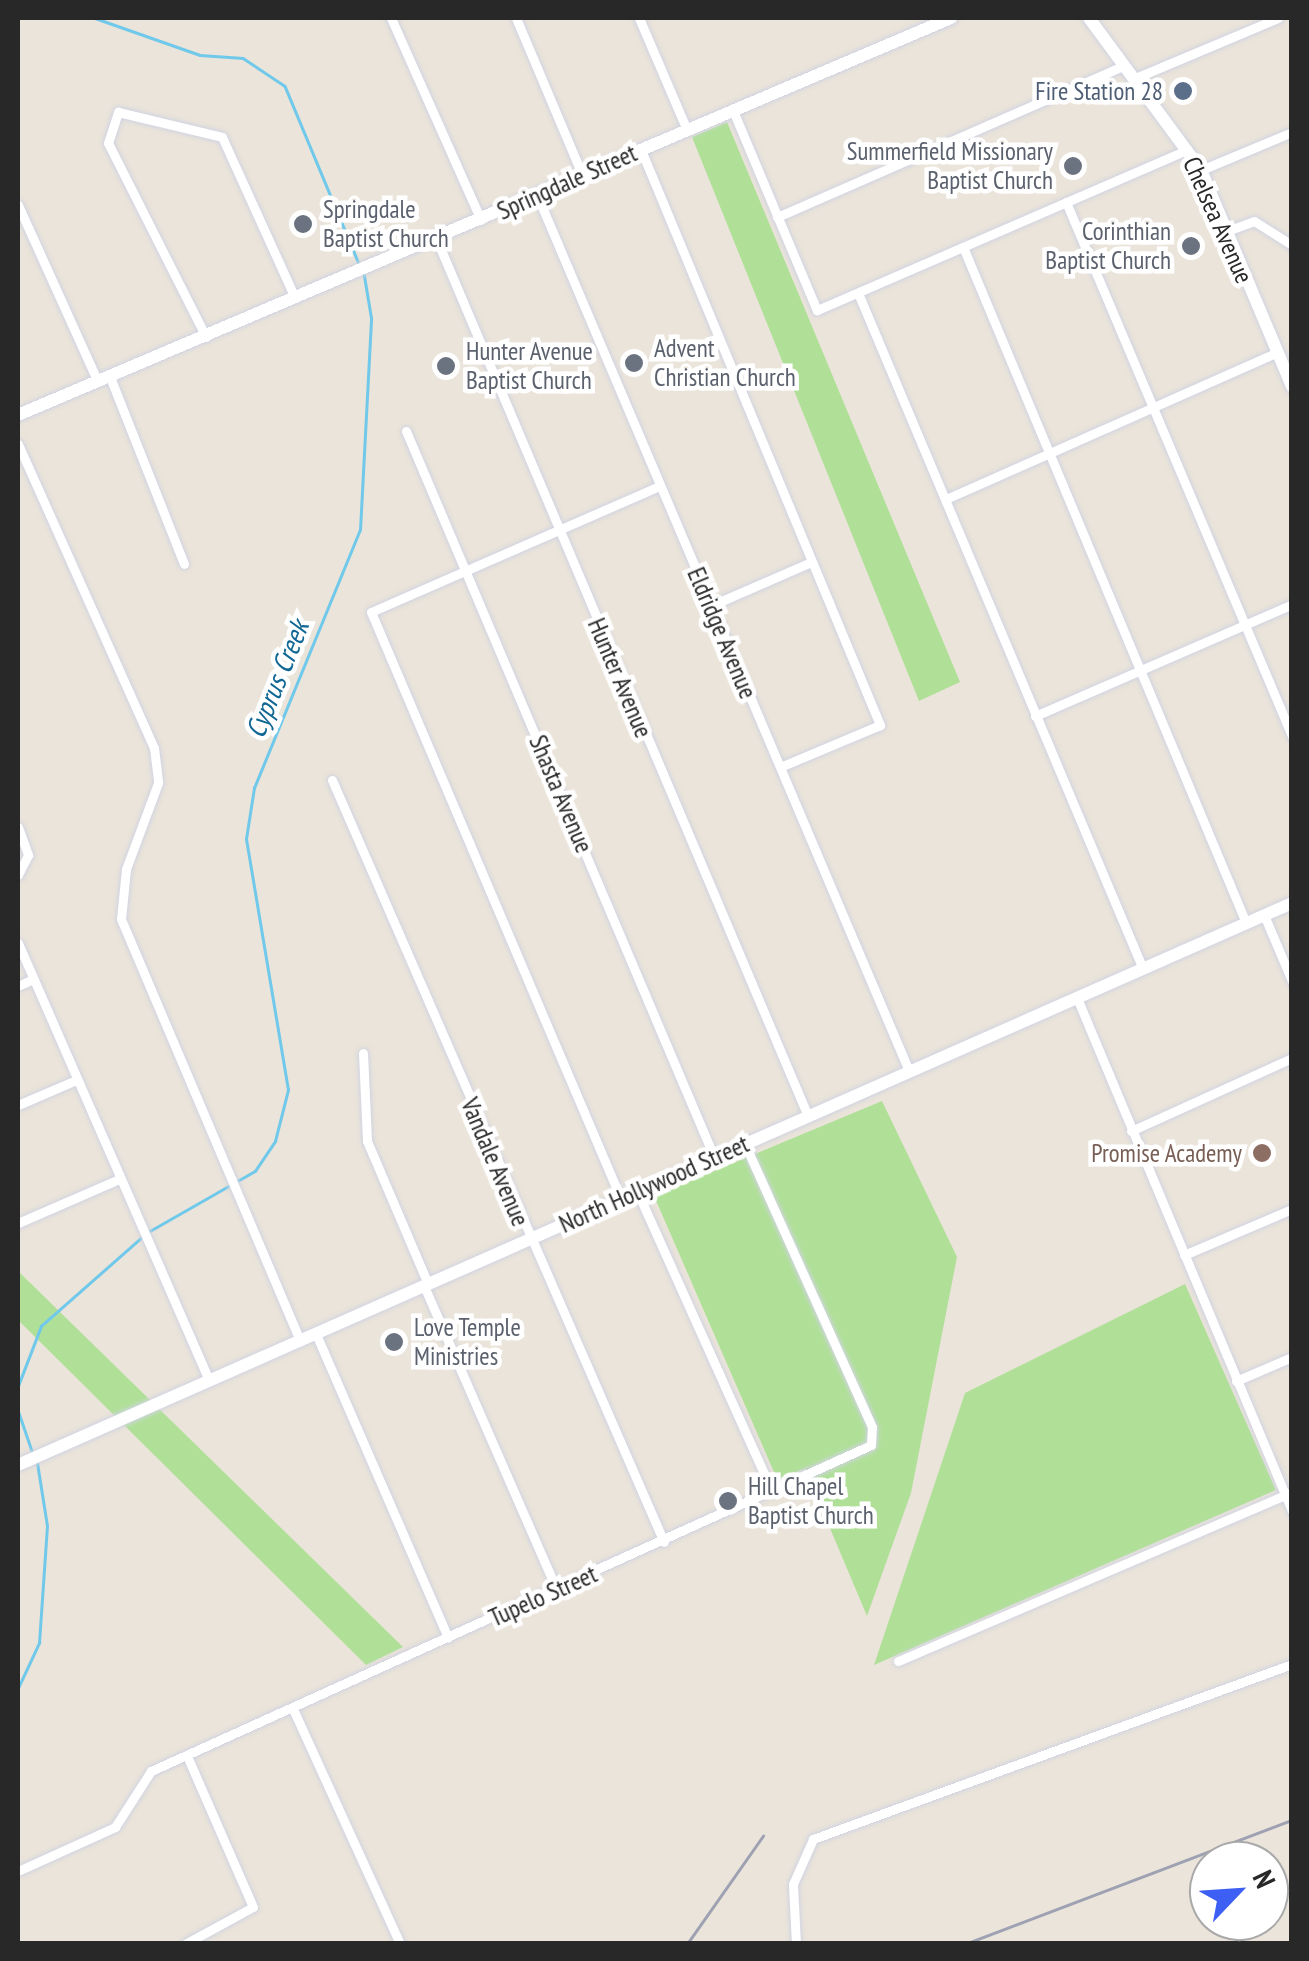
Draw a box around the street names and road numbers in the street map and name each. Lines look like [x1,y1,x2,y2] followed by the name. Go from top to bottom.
[493,138,641,226] street label: Springdale Street
[1177,152,1259,288] street label: Chelsea Avenue
[681,563,763,703] street label: Eldridge Avenue
[581,613,659,743] street label: Hunter Avenue
[523,730,599,858] street label: Shasta Avenue
[454,1093,536,1231] street label: Vandale Avenue
[555,1129,753,1239] street label: North Hollywood Street
[484,1559,602,1633] street label: Tupelo Street

